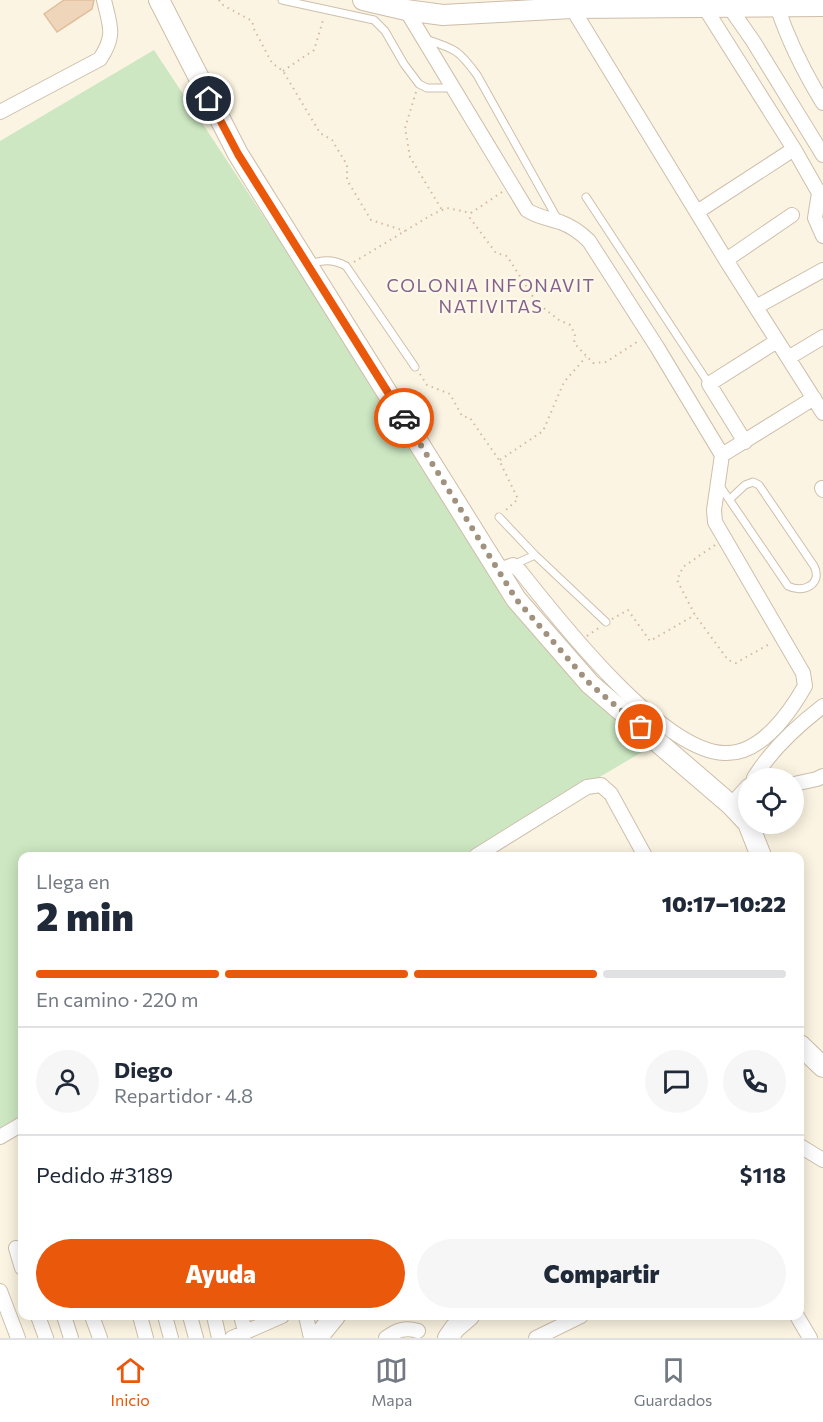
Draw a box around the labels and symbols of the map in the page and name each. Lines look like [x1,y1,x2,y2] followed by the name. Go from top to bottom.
[183,73,234,124] pin
[387,274,595,317] district label: COLONIA INFONAVIT NATIVITAS
[374,388,434,448] courier
[615,701,666,752] pin

